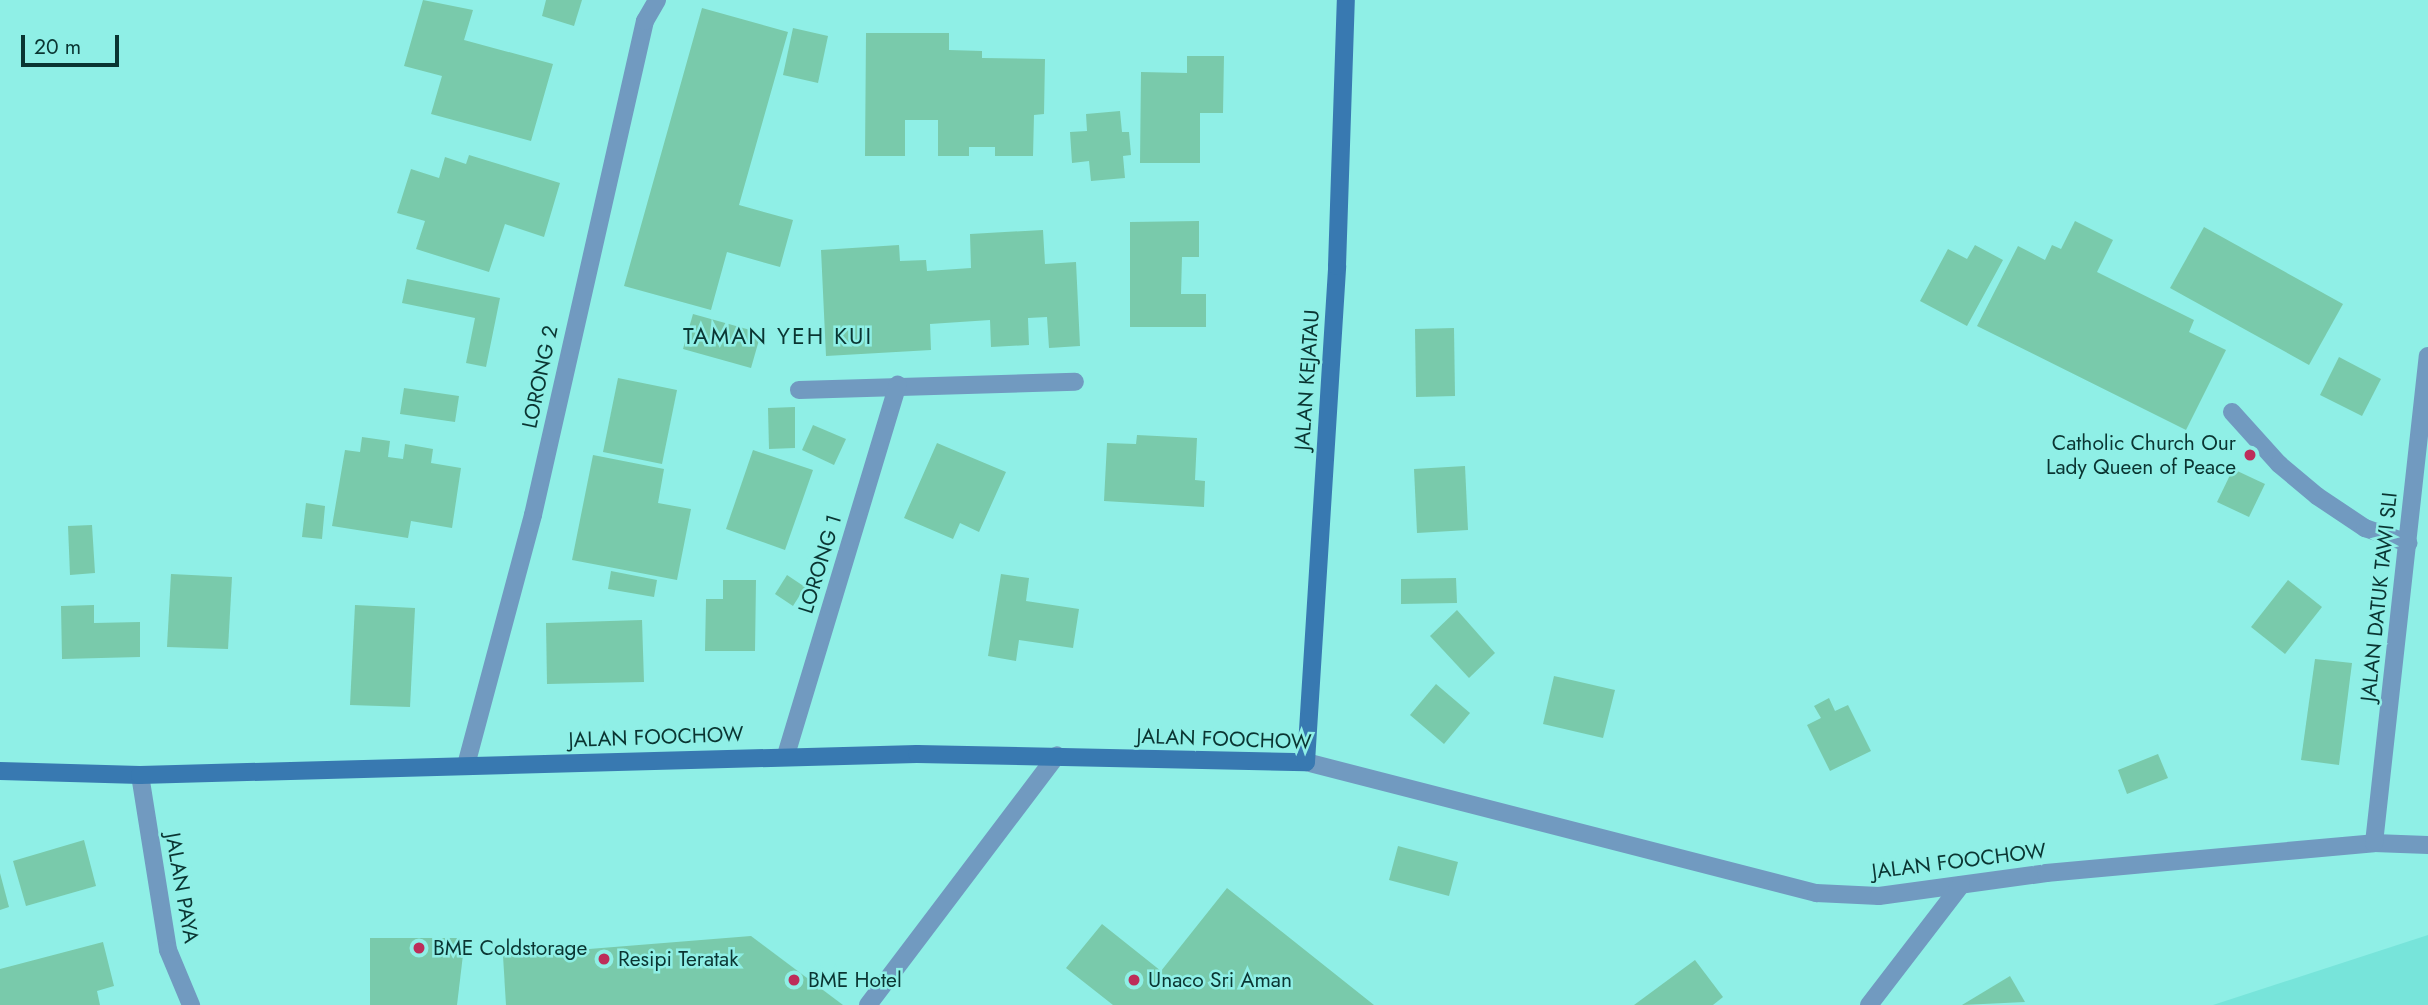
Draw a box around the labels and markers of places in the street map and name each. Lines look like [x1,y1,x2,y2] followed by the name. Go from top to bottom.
[2046,430,2236,480] place label: Catholic Church Our Lady Queen of Peace
[2242,447,2258,463] marker: Catholic Church Our Lady Queen of Peace
[433,935,587,961] place label: BME Coldstorage
[411,940,427,956] marker: BME Coldstorage
[618,946,738,972] place label: Resipi Teratak
[596,951,612,967] marker: Resipi Teratak
[808,967,902,993] place label: BME Hotel
[1148,967,1292,993] place label: Unaco Sri Aman
[786,972,802,988] marker: BME Hotel
[1126,972,1142,988] marker: Unaco Sri Aman

